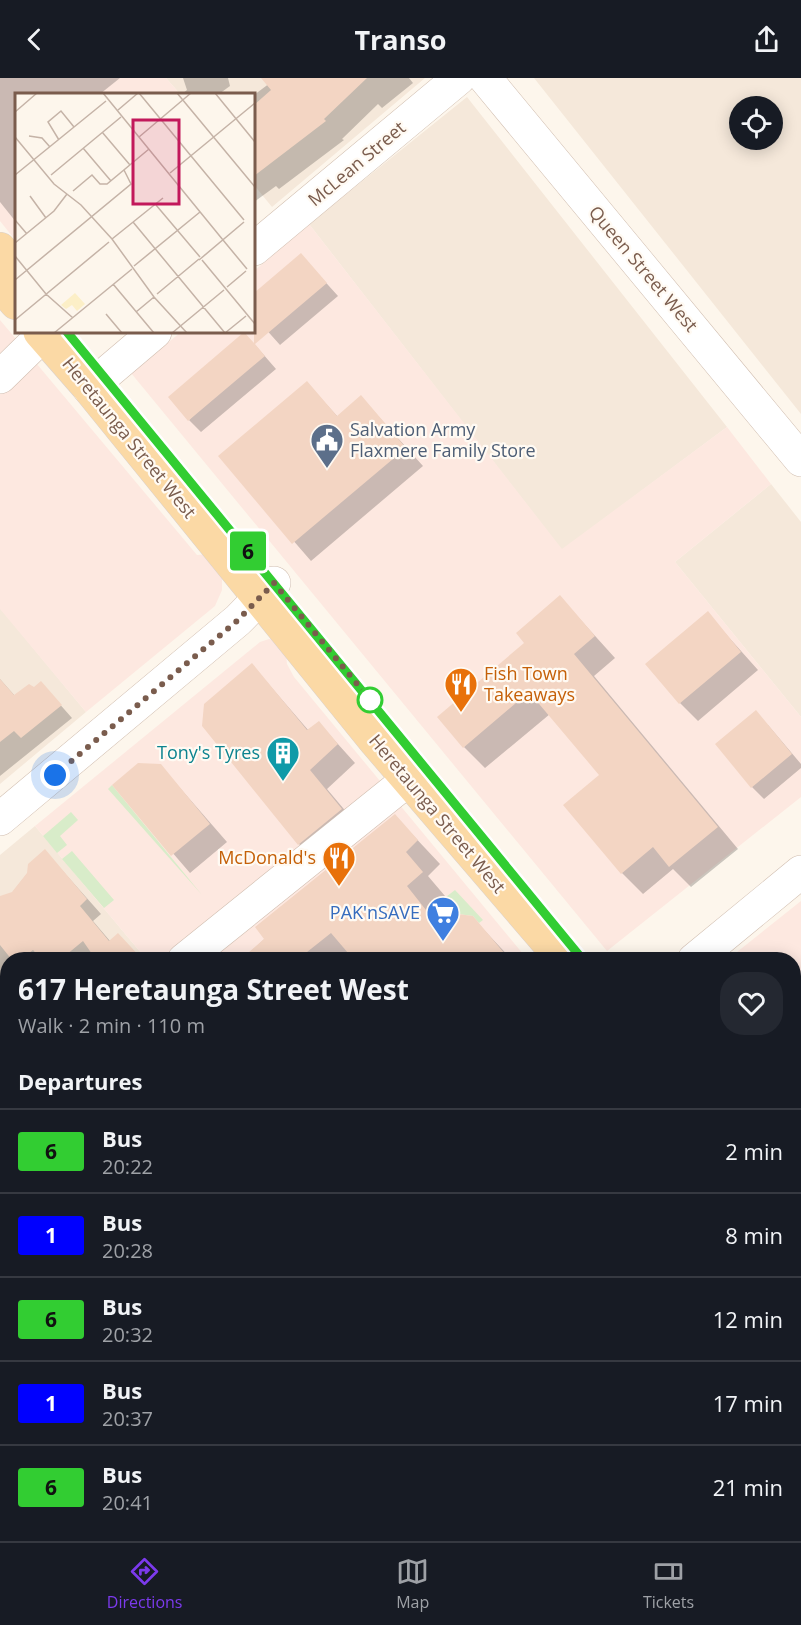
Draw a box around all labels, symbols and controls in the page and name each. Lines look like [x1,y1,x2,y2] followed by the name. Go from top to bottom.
[354,21,447,58] text: Transo
[18,23,51,56] icon: back
[750,23,783,56] icon: share
[15,93,255,333] inset map
[729,96,783,150] map controls
[729,96,783,150] button: locate
[303,115,410,211] street label: McLean Street
[584,200,704,336] street label: Queen Street West
[57,352,202,523] street label: Heretaunga Street West
[350,417,535,462] place label: Salvation Army Flaxmere Family Store
[309,422,345,469] public building icon: Salvation Army Flaxmere Family Store
[228,532,268,570] line badge: 6
[242,537,254,565] text: 6
[484,661,575,706] place label: Fish Town Takeaways
[443,666,479,713] restaurant icon: Fish Town Takeaways
[357,687,383,713] unlabelled marker
[364,729,511,898] street label: Heretaunga Street West
[265,735,301,782] building icon: Tony's Tyres
[157,740,260,764] place label: Tony's Tyres
[40,760,70,790] your location
[321,840,357,887] restaurant icon: McDonald's
[218,845,316,869] place label: McDonald's
[425,895,461,942] supermarket icon: PAK'nSAVE
[330,900,420,924] place label: PAK'nSAVE
[18,970,409,1008] text: 617 Heretaunga Street West
[720,972,783,1035] button: heart
[18,1012,205,1039] text: Walk · 2 min · 110 m
[18,1066,142,1096] text: Departures
[102,1123,142,1153] text: Bus
[725,1136,783,1166] text: 2 min
[45,1137,57,1165] text: 6
[102,1153,153,1180] text: 20:22
[102,1207,142,1237] text: Bus
[725,1220,783,1250] text: 8 min
[45,1221,57,1249] text: 1
[102,1237,153,1264] text: 20:28
[102,1291,142,1321] text: Bus
[713,1304,783,1334] text: 12 min
[45,1305,57,1333] text: 6
[102,1321,153,1348] text: 20:32
[102,1375,142,1405] text: Bus
[713,1388,783,1418] text: 17 min
[45,1389,57,1417] text: 1
[102,1405,153,1432] text: 20:37
[102,1459,142,1489] text: Bus
[713,1472,783,1502] text: 21 min
[45,1473,57,1501] text: 6
[102,1489,153,1516] text: 20:41
[107,1555,182,1613] tab: Directions
[396,1555,429,1613] tab: Map
[643,1555,694,1613] tab: Tickets

